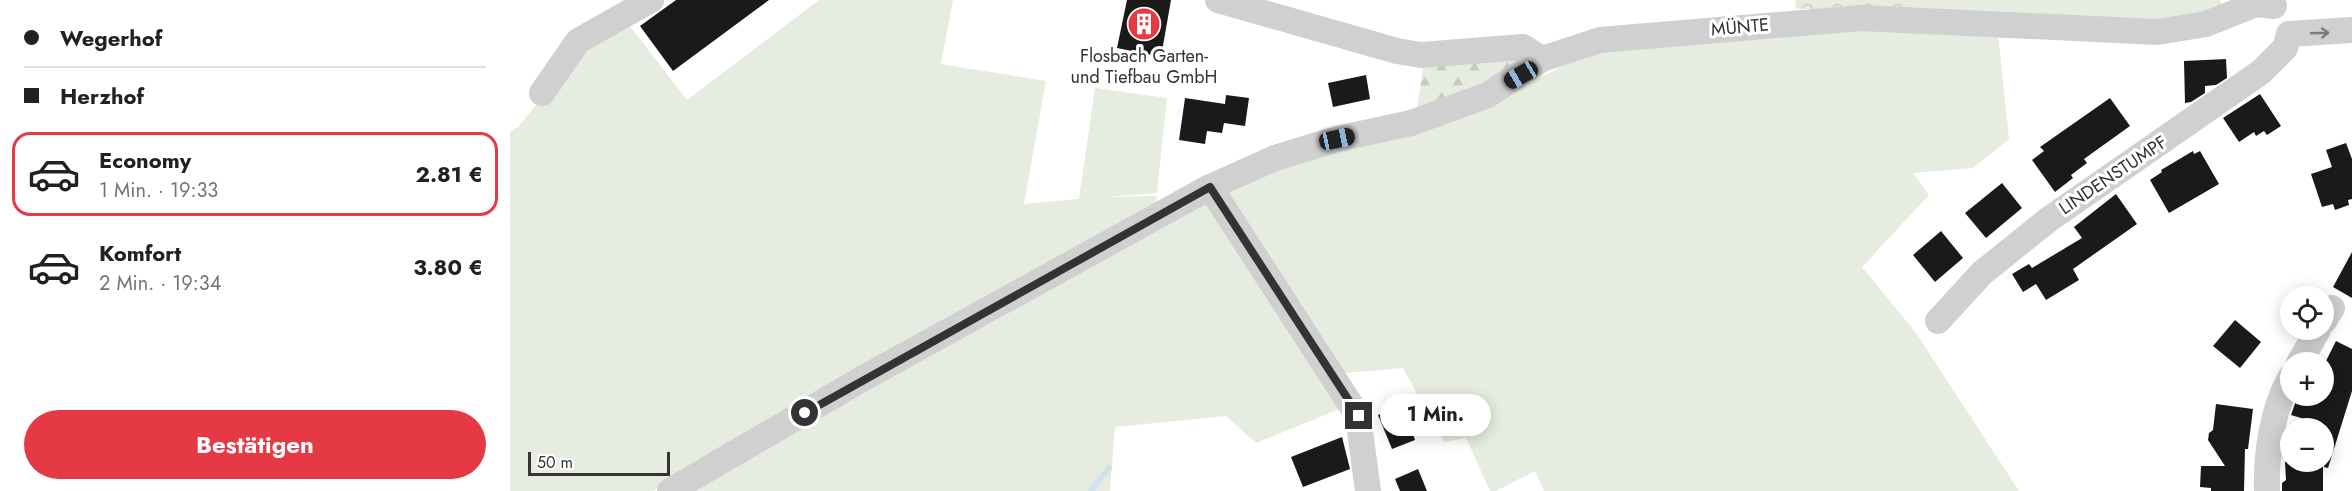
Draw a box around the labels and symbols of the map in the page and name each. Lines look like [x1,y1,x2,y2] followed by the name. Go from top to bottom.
[1126,6,1162,42] building icon: Flosbach Garten- und Tiefbau GmbH
[1710,12,1770,42] street label: MÜNTE
[2310,27,2330,39] one-way arrow
[1071,43,1217,90] place label: Flosbach Garten- und Tiefbau GmbH
[1501,58,1541,92] car
[1318,126,1356,152] car
[2054,129,2172,221] street label: LINDENSTUMPF
[1380,395,1491,437] callout: 1 Min.
[791,399,818,426] route start
[1345,402,1372,429] route end
[528,449,670,476] scale bar

